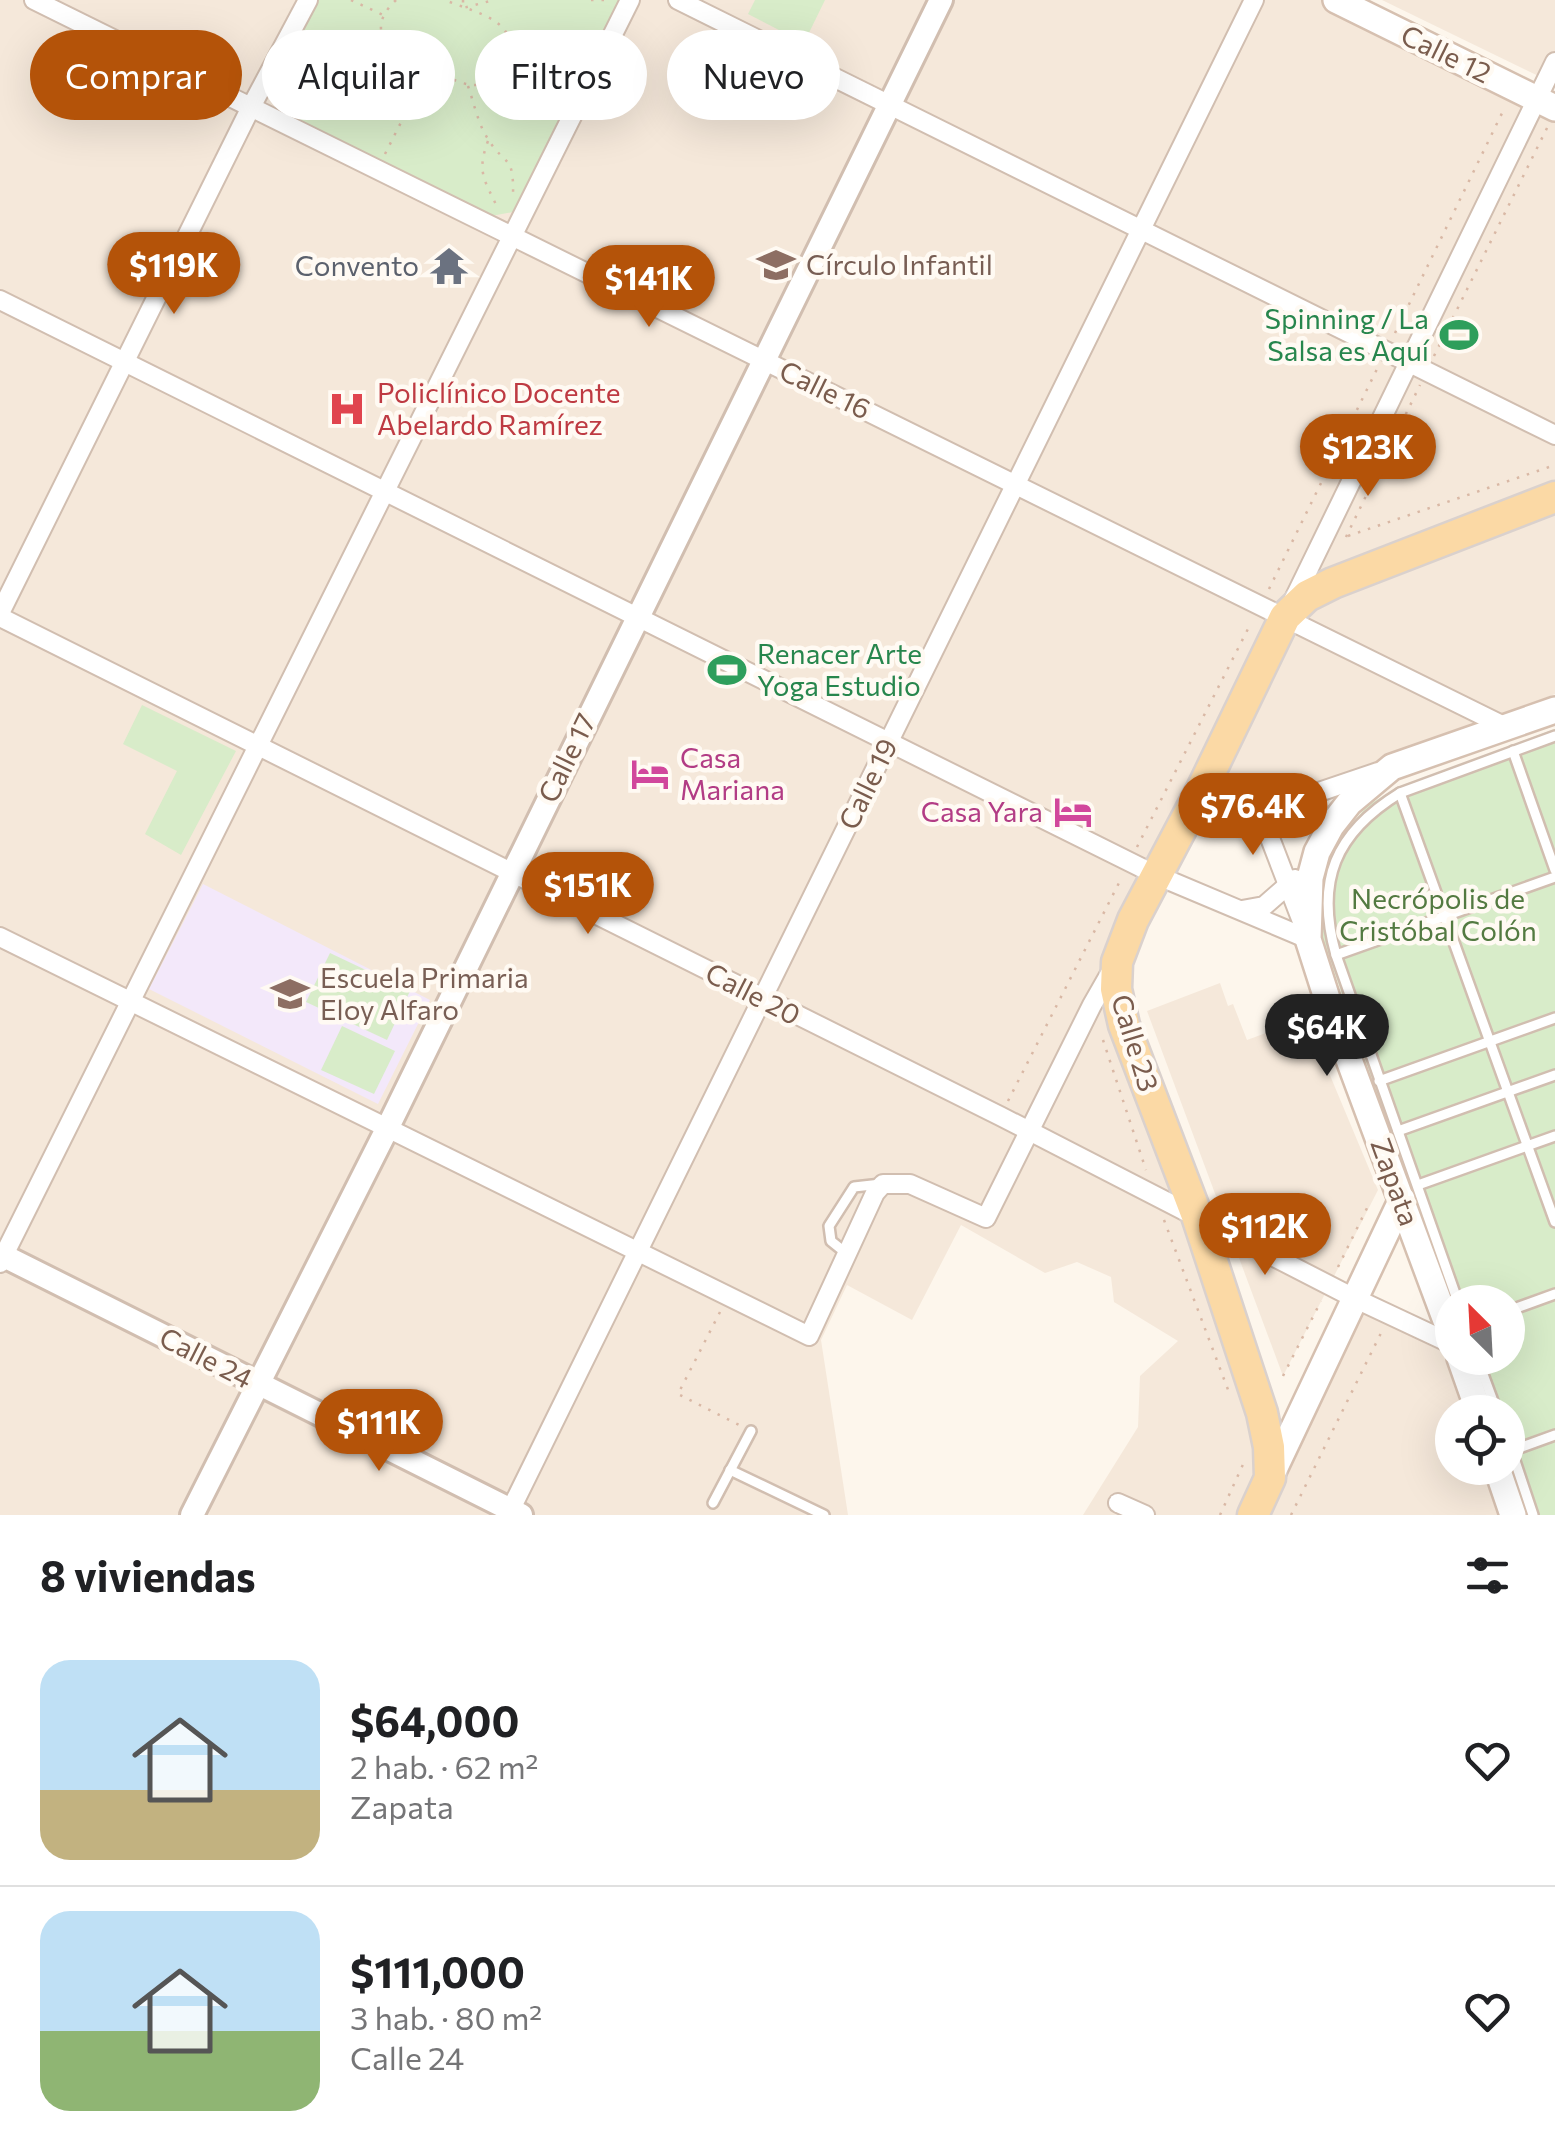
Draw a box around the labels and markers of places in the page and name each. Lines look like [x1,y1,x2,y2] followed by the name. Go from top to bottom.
[104,232,244,317] pin: $119K
[755,244,797,286] school or university icon: Círculo Infantil
[428,245,470,287] temple icon: Convento
[579,245,719,330] pin: $141K
[806,247,993,281] place label: Círculo Infantil
[295,248,419,282] place label: Convento
[1264,301,1430,367] place label: Spinning / La Salsa es Aquí
[1438,314,1480,356] sports icon: Spinning / La Salsa es Aquí
[377,375,621,441] place label: Policlínico Docente Abelardo Ramírez
[326,388,368,430] hospital icon: Policlínico Docente Abelardo Ramírez
[1298,414,1438,499] pin: $123K
[757,636,922,702] place label: Renacer Arte Yoga Estudio
[706,649,748,691] sports icon: Renacer Arte Yoga Estudio
[680,740,785,806] place label: Casa Mariana
[629,753,671,795] hotel icon: Casa Mariana
[1172,773,1334,858] pin: $76.4K
[1052,791,1094,833] hotel icon: Casa Yara
[921,794,1043,828] place label: Casa Yara
[518,852,658,937] pin: $151K
[320,960,529,1026] place label: Escuela Primaria Eloy Alfaro
[269,973,311,1015] school or university icon: Escuela Primaria Eloy Alfaro
[1268,994,1386,1079] pin: $64K
[1195,1193,1335,1278] pin: $112K
[309,1389,449,1474] pin: $111K

